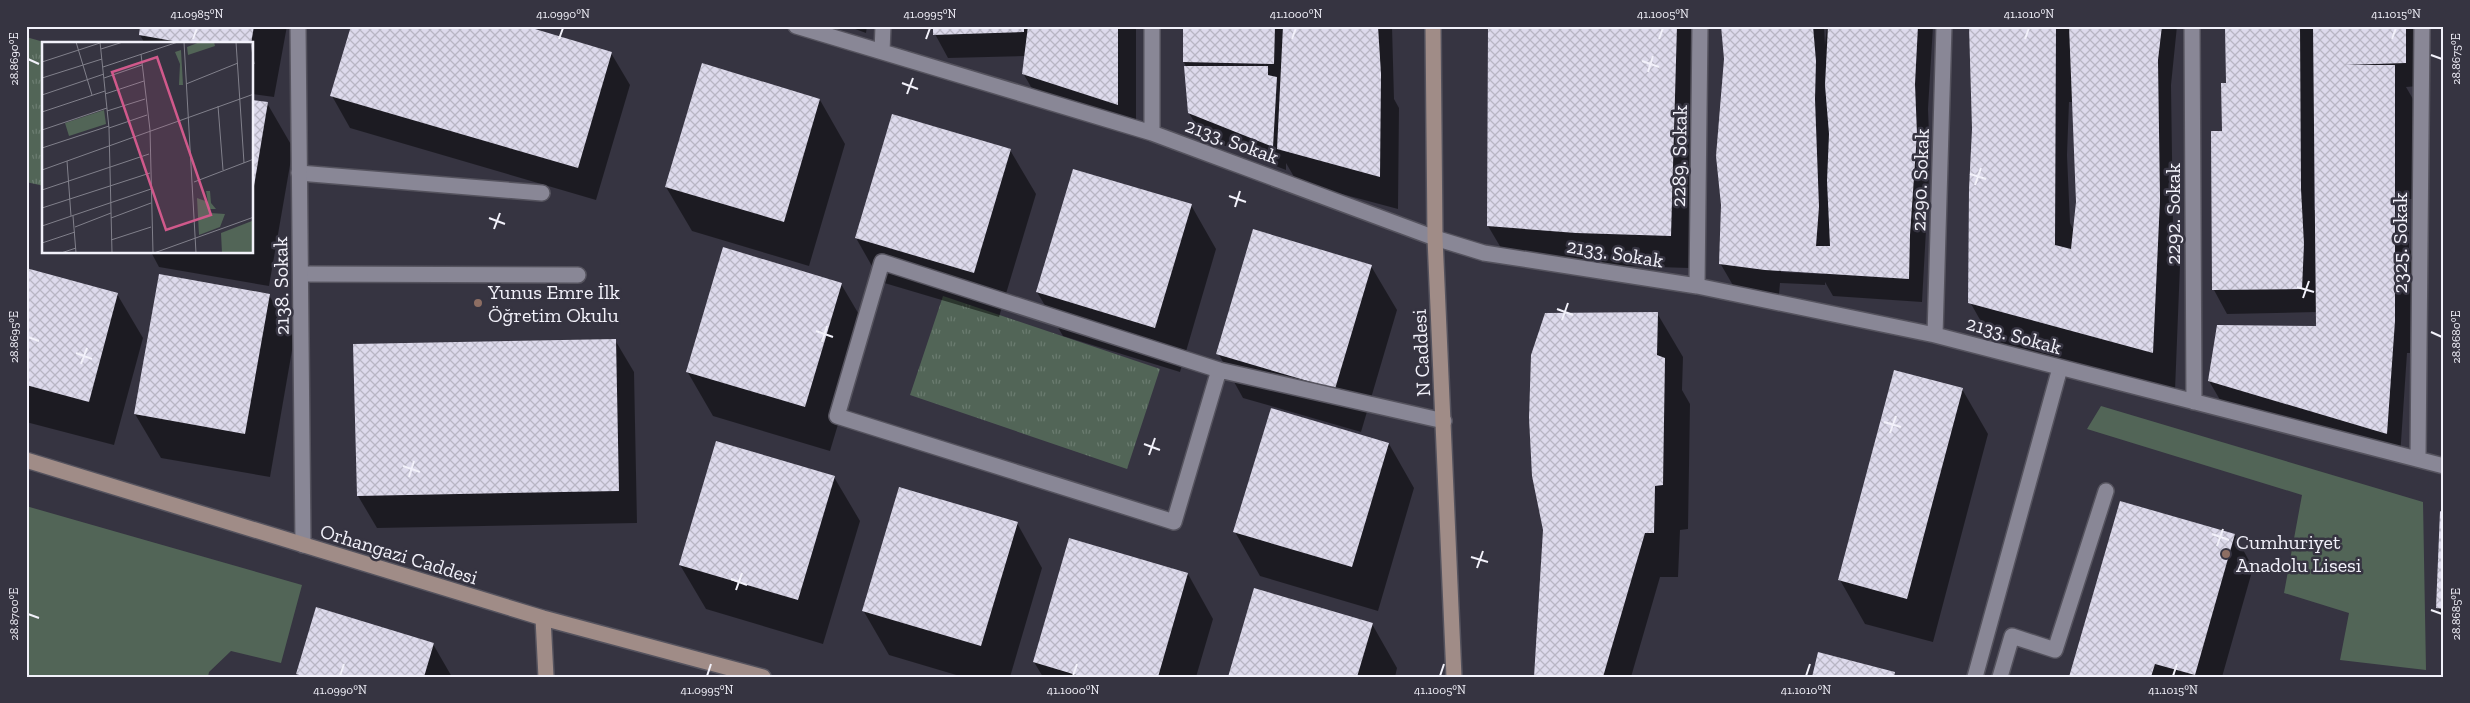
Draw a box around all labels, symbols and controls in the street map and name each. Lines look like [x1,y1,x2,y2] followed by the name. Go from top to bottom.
[171,7,224,21] text: 41.0985°N
[536,7,590,21] text: 41.0990°N
[904,7,957,21] text: 41.0995°N
[1270,7,1322,21] text: 41.1000°N
[1637,7,1689,21] text: 41.1005°N
[2004,7,2054,21] text: 41.1010°N
[2371,7,2421,21] text: 41.1015°N
[7,33,21,85] text: 28.8690°E
[2449,33,2463,85] text: 28.8675°E
[42,42,254,254] inset map
[1666,104,1692,207] street label: 2289. Sokak
[1182,113,1283,169] street label: 2133. Sokak
[1906,128,1934,232] street label: 2290. Sokak
[2161,163,2185,265] street label: 2292. Sokak
[2388,192,2412,293] street label: 2325. Sokak
[1565,234,1666,273] street label: 2133. Sokak
[268,236,294,335] street label: 2138. Sokak
[487,280,621,327] place label: Yunus Emre İlk Öğretim Okulu
[472,297,484,309] marker: Yunus Emre İlk Öğretim Okulu
[1407,308,1435,397] street label: N Caddesi
[2449,310,2463,364] text: 28.8680°E
[7,311,21,363] text: 28.8695°E
[1964,311,2065,359] street label: 2133. Sokak
[317,519,481,589] street label: Orhangazi Caddesi
[2236,530,2362,577] place label: Cumhuriyet Anadolu Lisesi
[2220,548,2232,560] marker: Cumhuriyet Anadolu Lisesi
[7,588,21,640] text: 28.8700°E
[2449,588,2463,640] text: 28.8685°E
[313,683,367,697] text: 41.0990°N
[681,683,734,697] text: 41.0995°N
[1047,683,1099,697] text: 41.1000°N
[1414,683,1466,697] text: 41.1005°N
[1781,683,1831,697] text: 41.1010°N
[2148,683,2198,697] text: 41.1015°N

